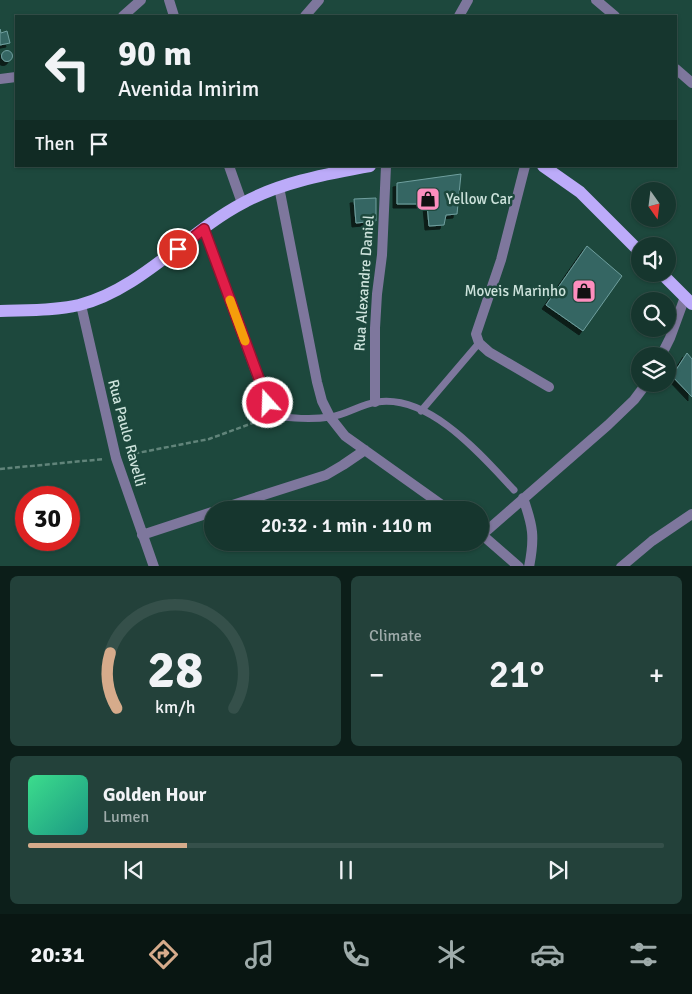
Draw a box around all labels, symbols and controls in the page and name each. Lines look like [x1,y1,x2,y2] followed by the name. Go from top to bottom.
[118,32,192,75] text: 90 m
[35,35,100,100] icon: left
[118,75,259,102] text: Avenida Imirim
[85,130,113,158] icon: arrive
[35,132,75,156] text: Then
[631,182,676,228] north arrow
[631,182,676,392] map controls
[415,186,441,212] shop icon: Yellow Car
[446,190,513,208] place label: Yellow Car
[350,214,378,352] street label: Rua Alexandre Daniel
[157,228,199,270] pin
[164,235,192,263] icon: arrive
[631,237,676,282] button: sound
[571,278,597,304] shop icon: Moveis Marinho
[464,282,566,300] place label: Moveis Marinho
[631,292,676,337] button: search
[631,347,676,392] button: layers
[241,376,293,428] position arrow
[104,377,150,489] street label: Rua Paulo Ravelli
[15,486,80,551] speed limit sign: 30
[261,514,432,538] text: 20:32 · 1 min · 110 m
[369,626,422,646] text: Climate
[147,638,204,702] text: 28
[489,651,544,698] text: 21°
[369,658,384,692] text: −
[649,658,664,692] text: +
[155,696,196,718] text: km/h
[103,783,206,807] text: Golden Hour
[103,807,149,827] text: Lumen
[120,856,148,884] icon: previous
[332,856,360,884] icon: pause
[544,856,572,884] icon: next
[146,937,181,972] icon: directions
[242,937,277,972] icon: music
[338,937,373,972] icon: phone
[434,937,469,972] icon: climate
[530,937,565,972] icon: car
[626,937,661,972] icon: filters
[31,941,85,968] text: 20:31

